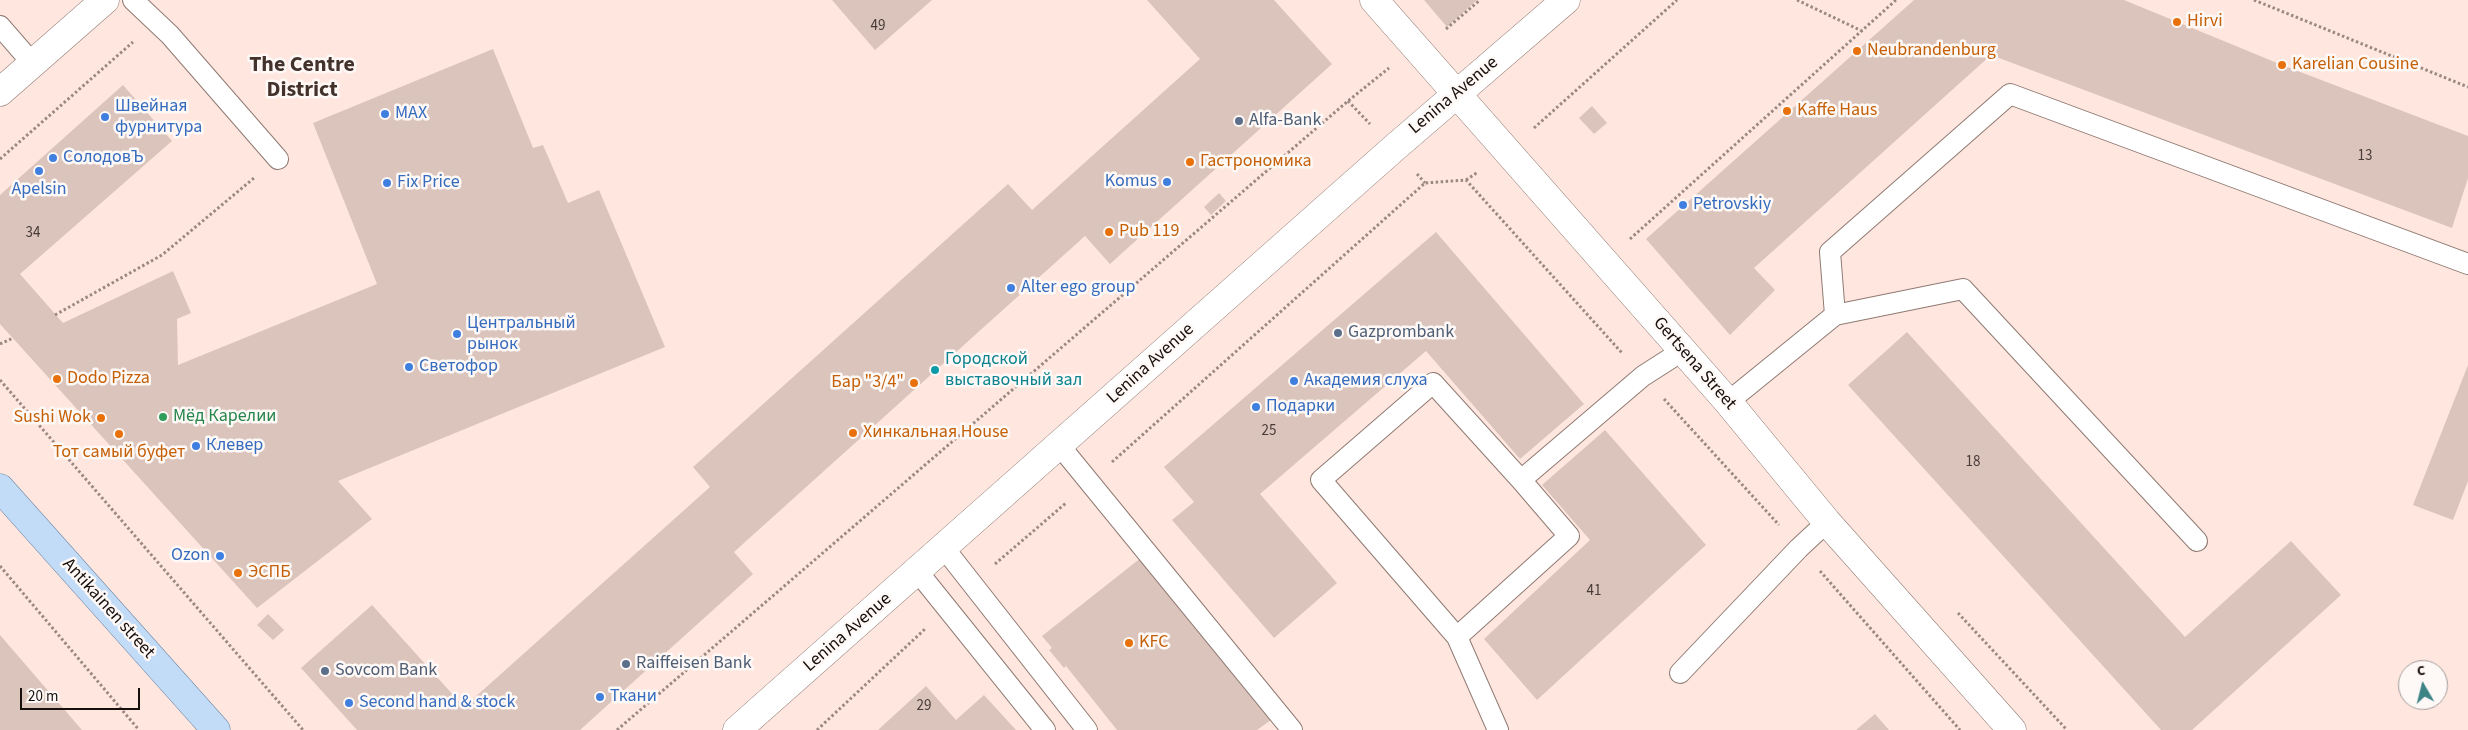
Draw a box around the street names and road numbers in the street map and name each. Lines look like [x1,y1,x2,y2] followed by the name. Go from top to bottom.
[1405,52,1503,140] street label: Lenina Avenue
[1648,313,1740,415] street label: Gertsena Street
[1103,319,1199,409] street label: Lenina Avenue
[57,554,159,664] street label: Antikainen street
[800,589,896,677] street label: Lenina Avenue

